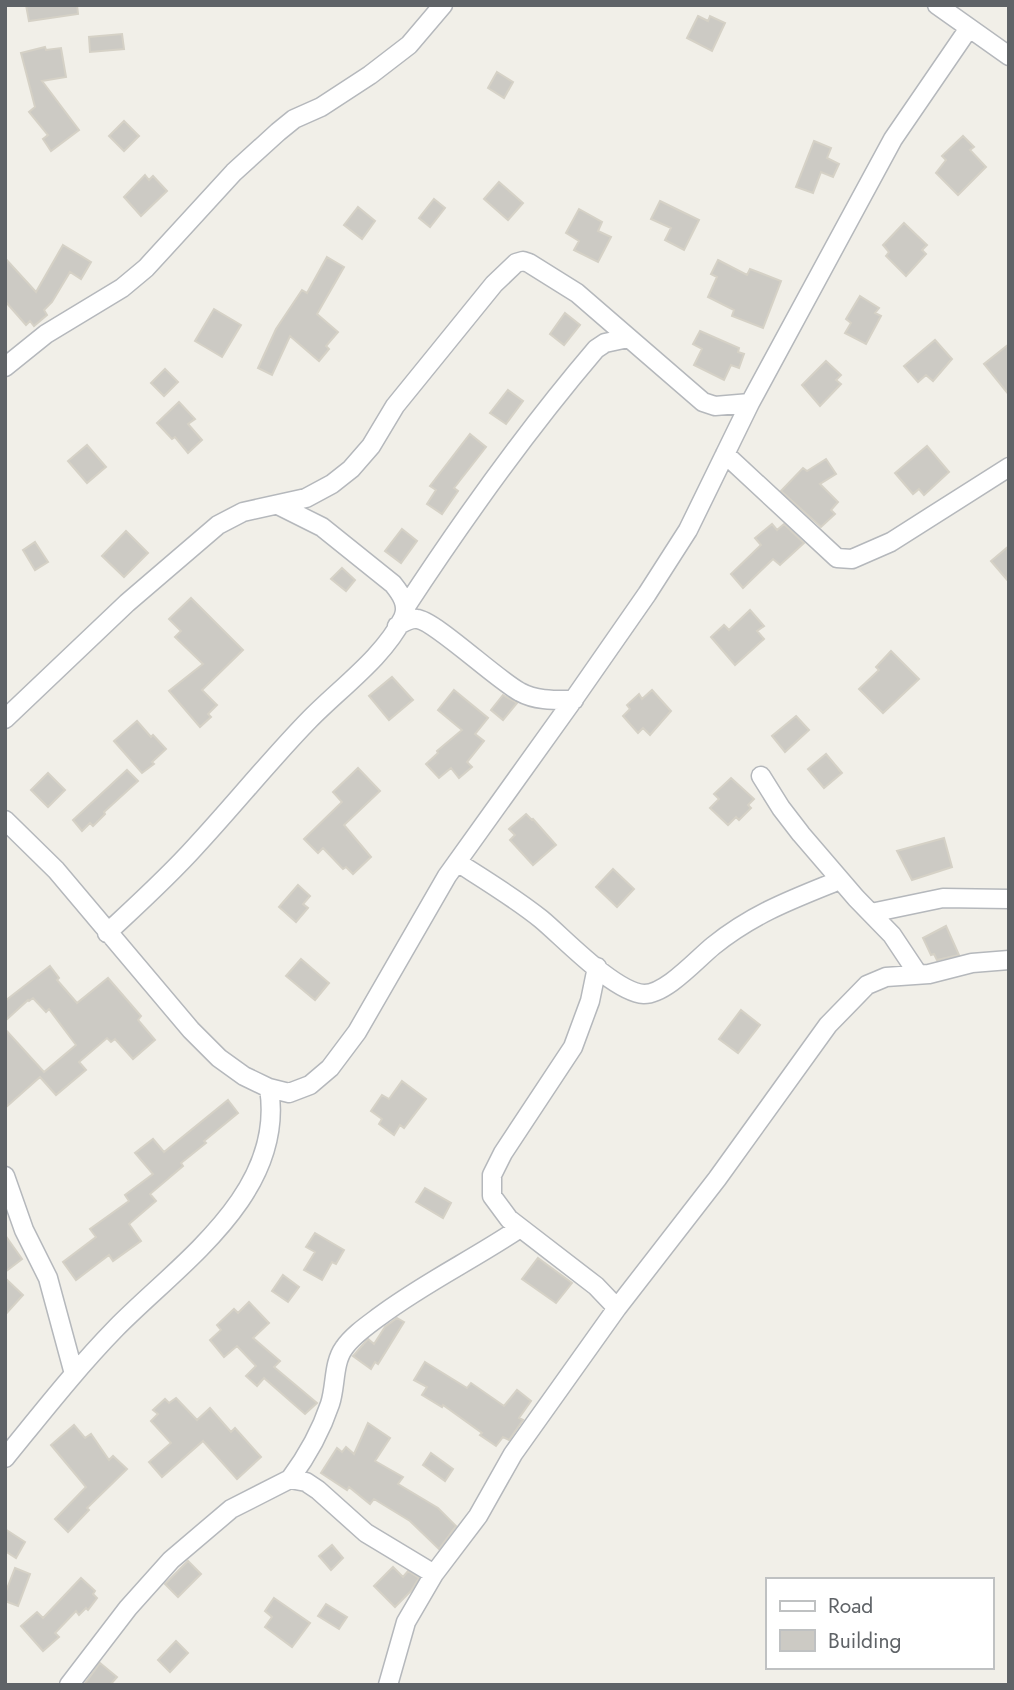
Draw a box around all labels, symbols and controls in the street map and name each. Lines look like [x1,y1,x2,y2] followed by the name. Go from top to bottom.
[766,1578,993,1669] legend
[828,1591,873,1621] text: Road
[828,1626,901,1656] text: Building

